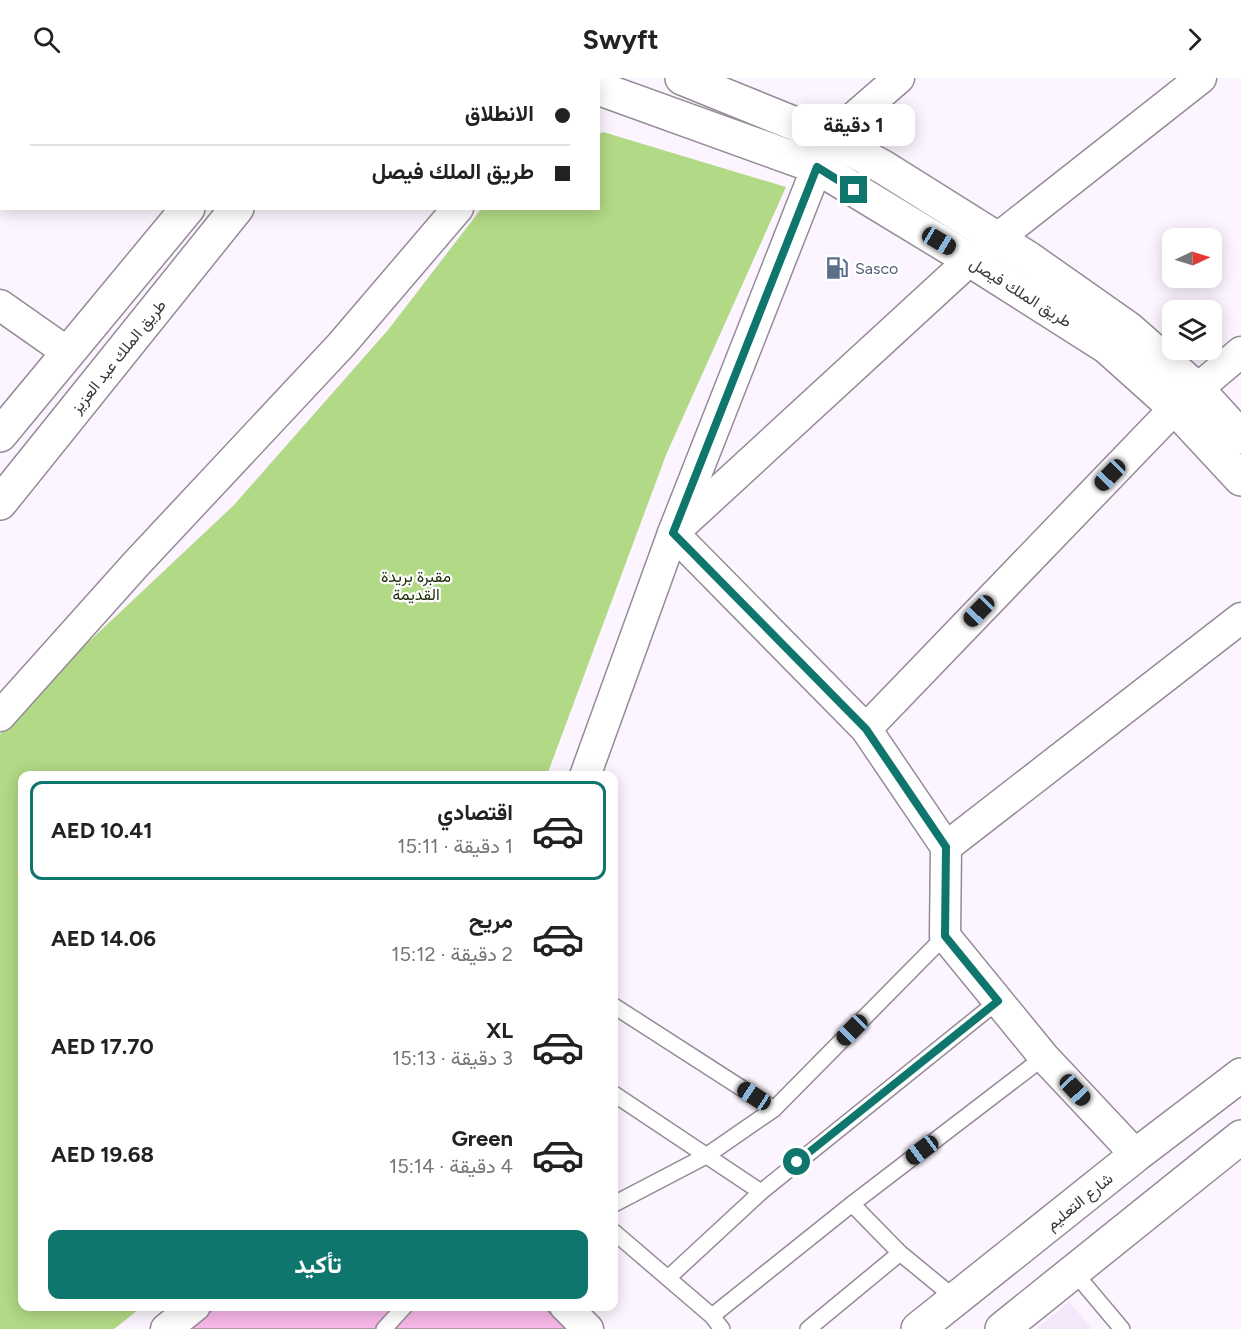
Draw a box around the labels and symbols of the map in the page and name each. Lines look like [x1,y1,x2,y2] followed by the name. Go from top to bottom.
[792,103,916,145] callout: 1 دقيقة
[840,176,867,203] route end
[919,224,959,258] car
[1162,228,1222,288] north arrow
[966,253,1075,332] street label: طريق الملك فيصل
[824,255,850,281] fuel station icon: Sasco
[855,259,898,278] place label: Sasco
[66,296,171,418] street label: طريق الملك عبد العزيز
[1091,456,1129,494] car
[381,567,451,604] park label: مقبرة بريدة القديمة
[960,592,998,630] car
[833,1011,871,1049] car
[1056,1071,1094,1109] car
[734,1079,774,1113] car
[902,1132,942,1168] car
[783,1148,810,1175] route start
[1042,1169,1118,1236] street label: شارع التعليم

